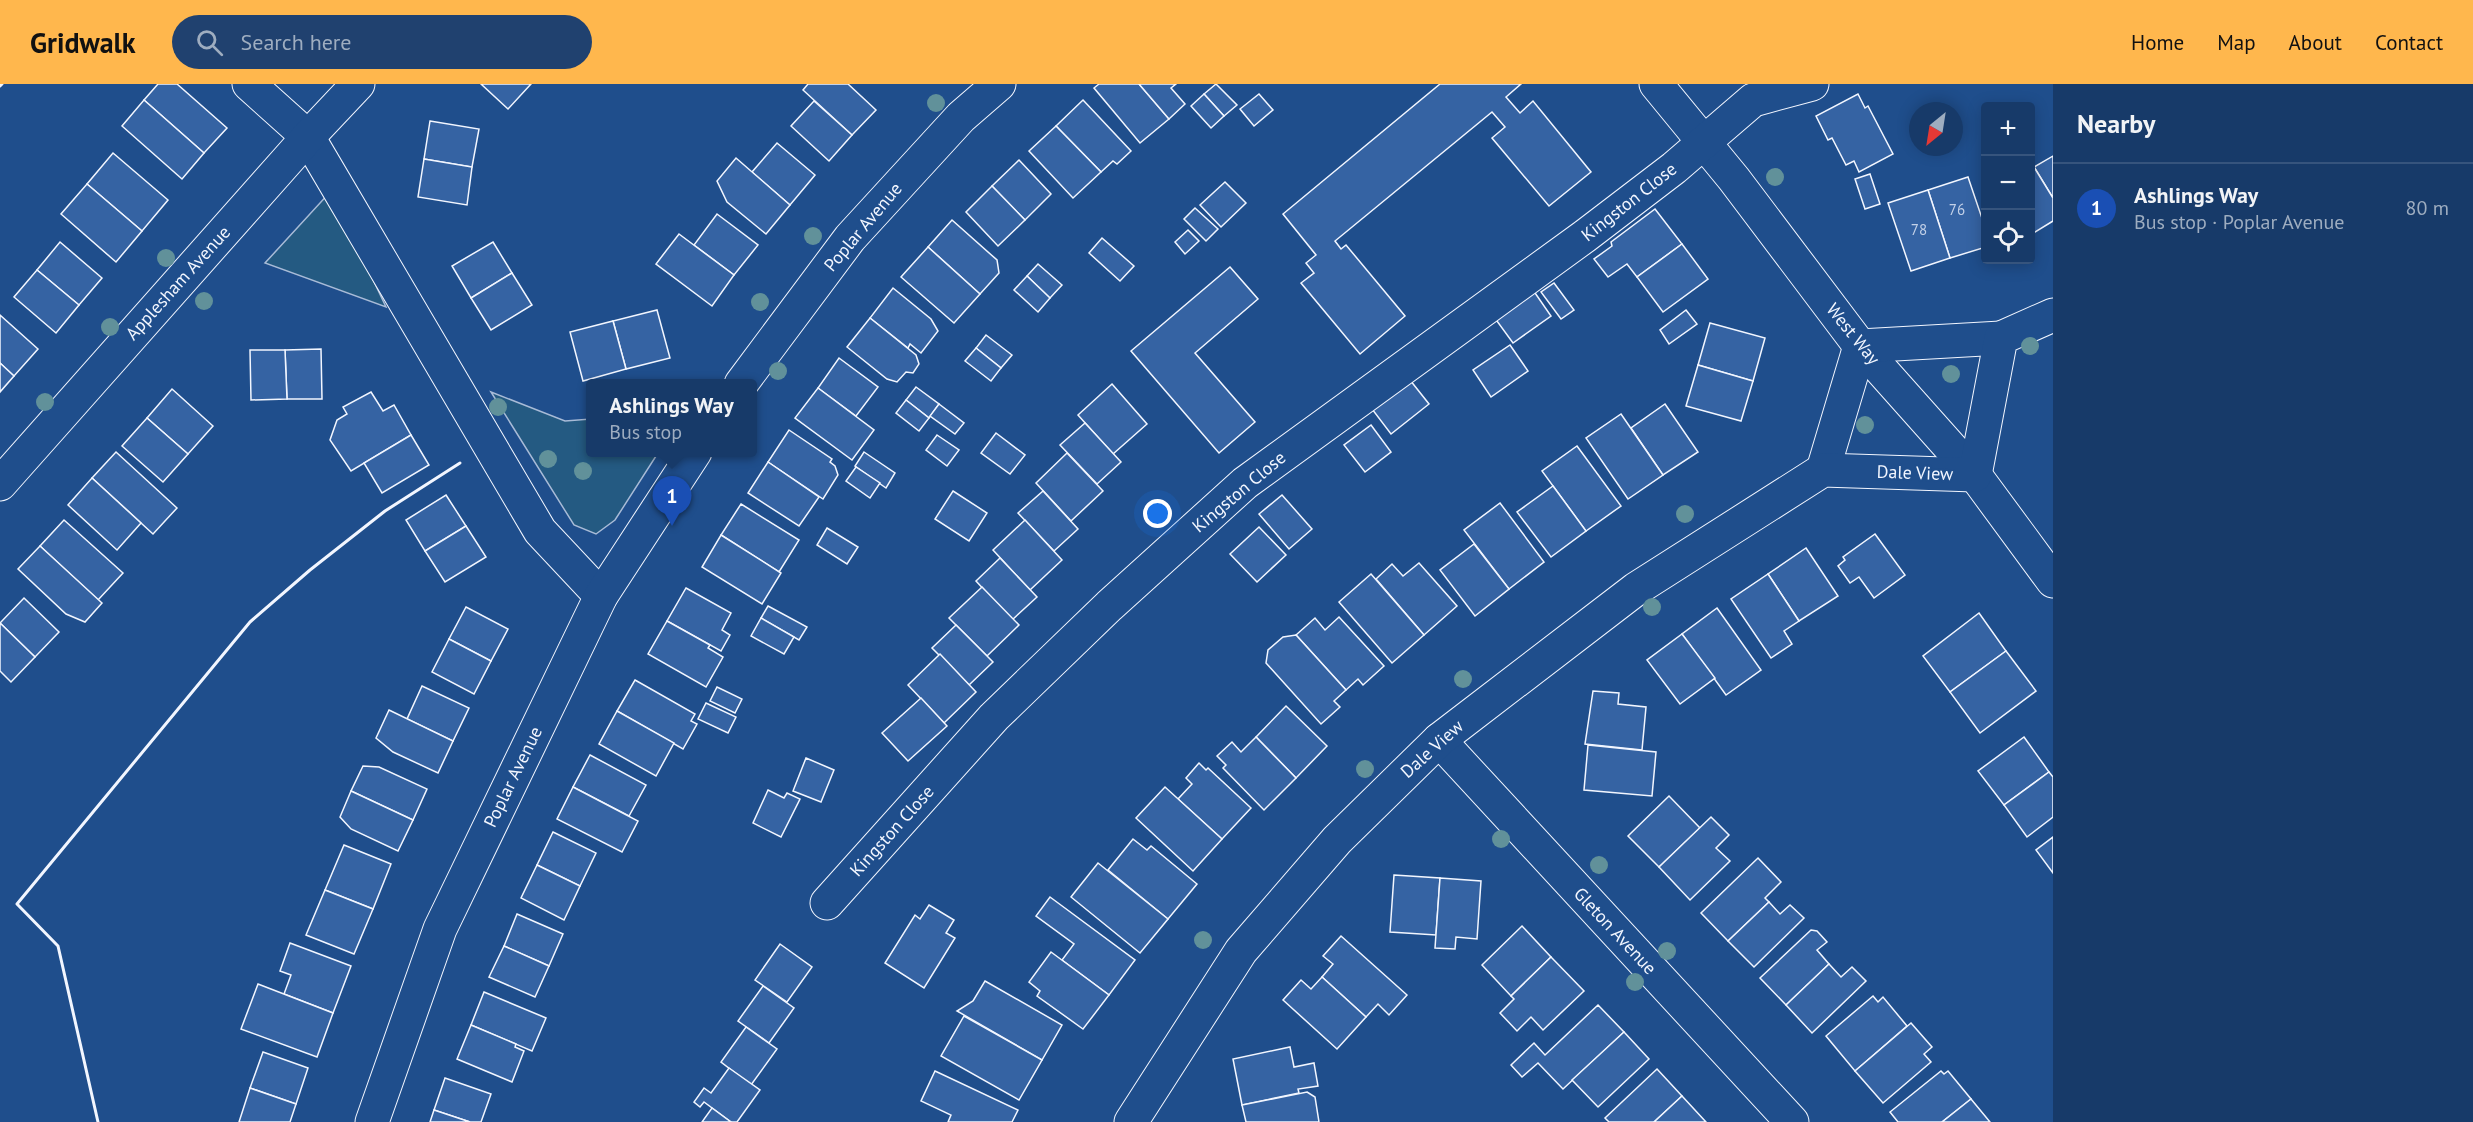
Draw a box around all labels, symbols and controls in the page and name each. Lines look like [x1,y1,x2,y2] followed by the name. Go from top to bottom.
[172,15,592,69] search box
[30,24,136,61] text: Gridwalk
[193,26,226,59] icon: search
[241,28,352,56] text: Search here
[2131,29,2184,56] text: Home
[2217,29,2256,56] text: Map
[2289,29,2342,56] text: About
[2375,29,2443,56] text: Contact
[1909,102,1963,156] north arrow
[1981,102,2035,264] map controls
[1981,102,2035,156] button: +
[2077,107,2155,140] text: Nearby
[1981,156,2035,210] button: −
[1576,157,1681,246] street label: Kingston Close
[819,177,907,276] street label: Poplar Avenue
[2134,181,2258,209] text: Ashlings Way
[2091,195,2102,221] text: 1
[2406,195,2449,221] text: 80 m
[1949,200,1965,219] house number: 76
[2134,209,2344,235] text: Bus stop · Poplar Avenue
[1981,210,2035,264] button: locate
[1911,220,1927,239] house number: 78
[120,221,235,345] street label: Applesham Avenue
[1822,298,1886,370] street label: West Way
[586,379,757,457] popup
[609,391,734,419] text: Ashlings Way
[609,419,682,445] text: Bus stop
[1187,446,1290,537] street label: Kingston Close
[1876,460,1954,485] street label: Dale View
[652,476,692,526] pin: 1
[1143,499,1172,528] your location
[1396,714,1468,783] street label: Dale View
[478,723,547,831] street label: Poplar Avenue
[845,780,939,881] street label: Kingston Close
[1569,882,1662,979] street label: Gleton Avenue

